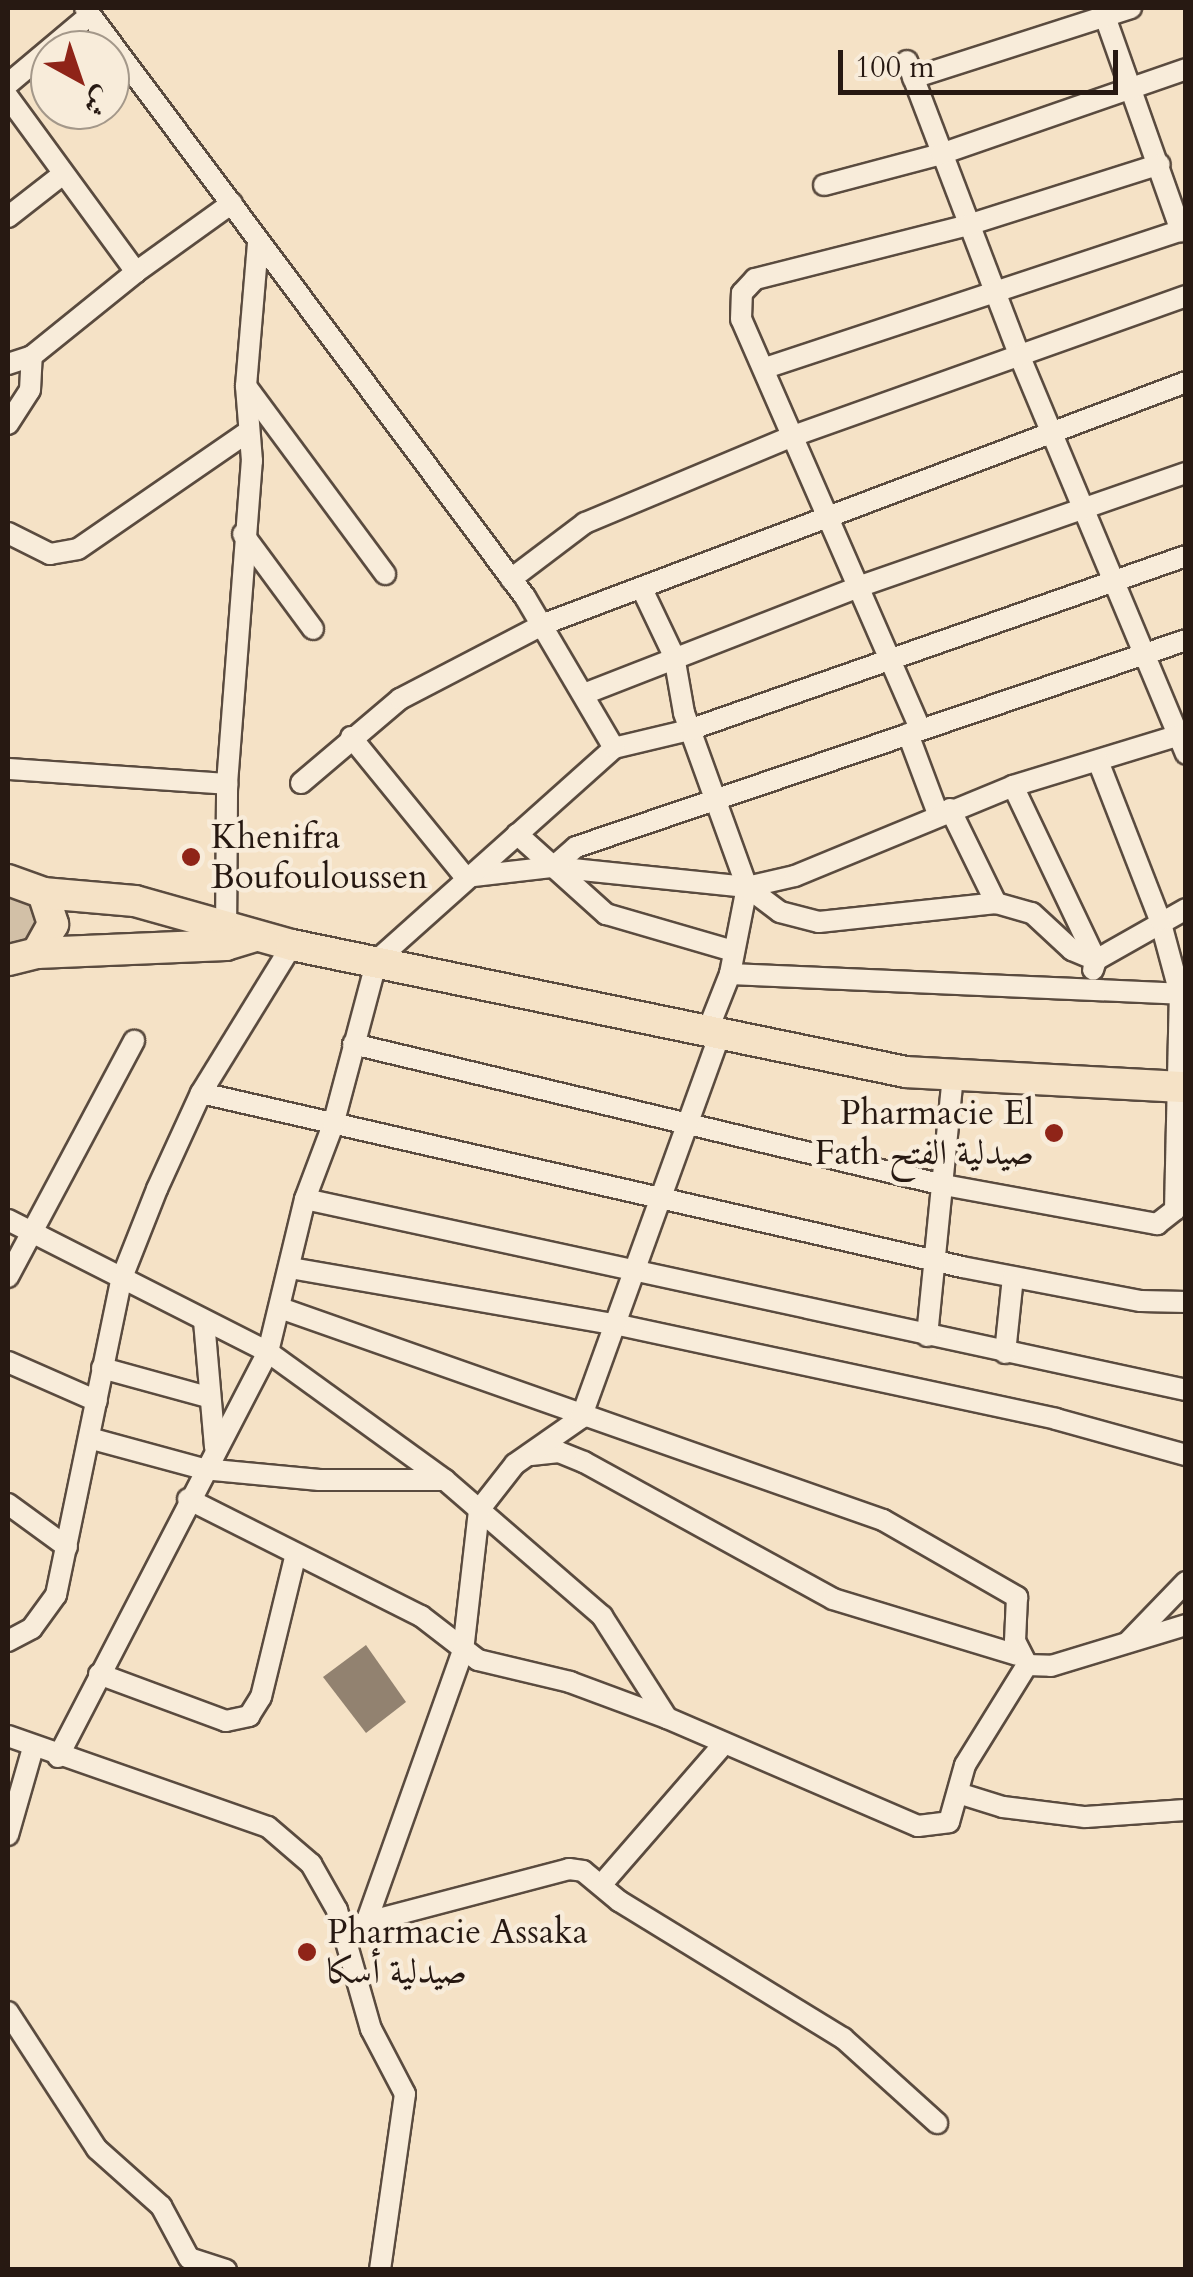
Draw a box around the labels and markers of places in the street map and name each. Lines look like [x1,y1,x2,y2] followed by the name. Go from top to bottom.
[211,816,428,898] place label: Khenifra Boufouloussen
[180,846,202,868] marker: Khenifra Boufouloussen
[815,1092,1034,1174] place label: Pharmacie El Fath صيدلية الفتح
[1043,1122,1065,1144] marker: Pharmacie El Fath صيدلية الفتح
[327,1911,588,1993] place label: Pharmacie Assaka صيدلية أسكا
[296,1941,318,1963] marker: Pharmacie Assaka صيدلية أسكا

